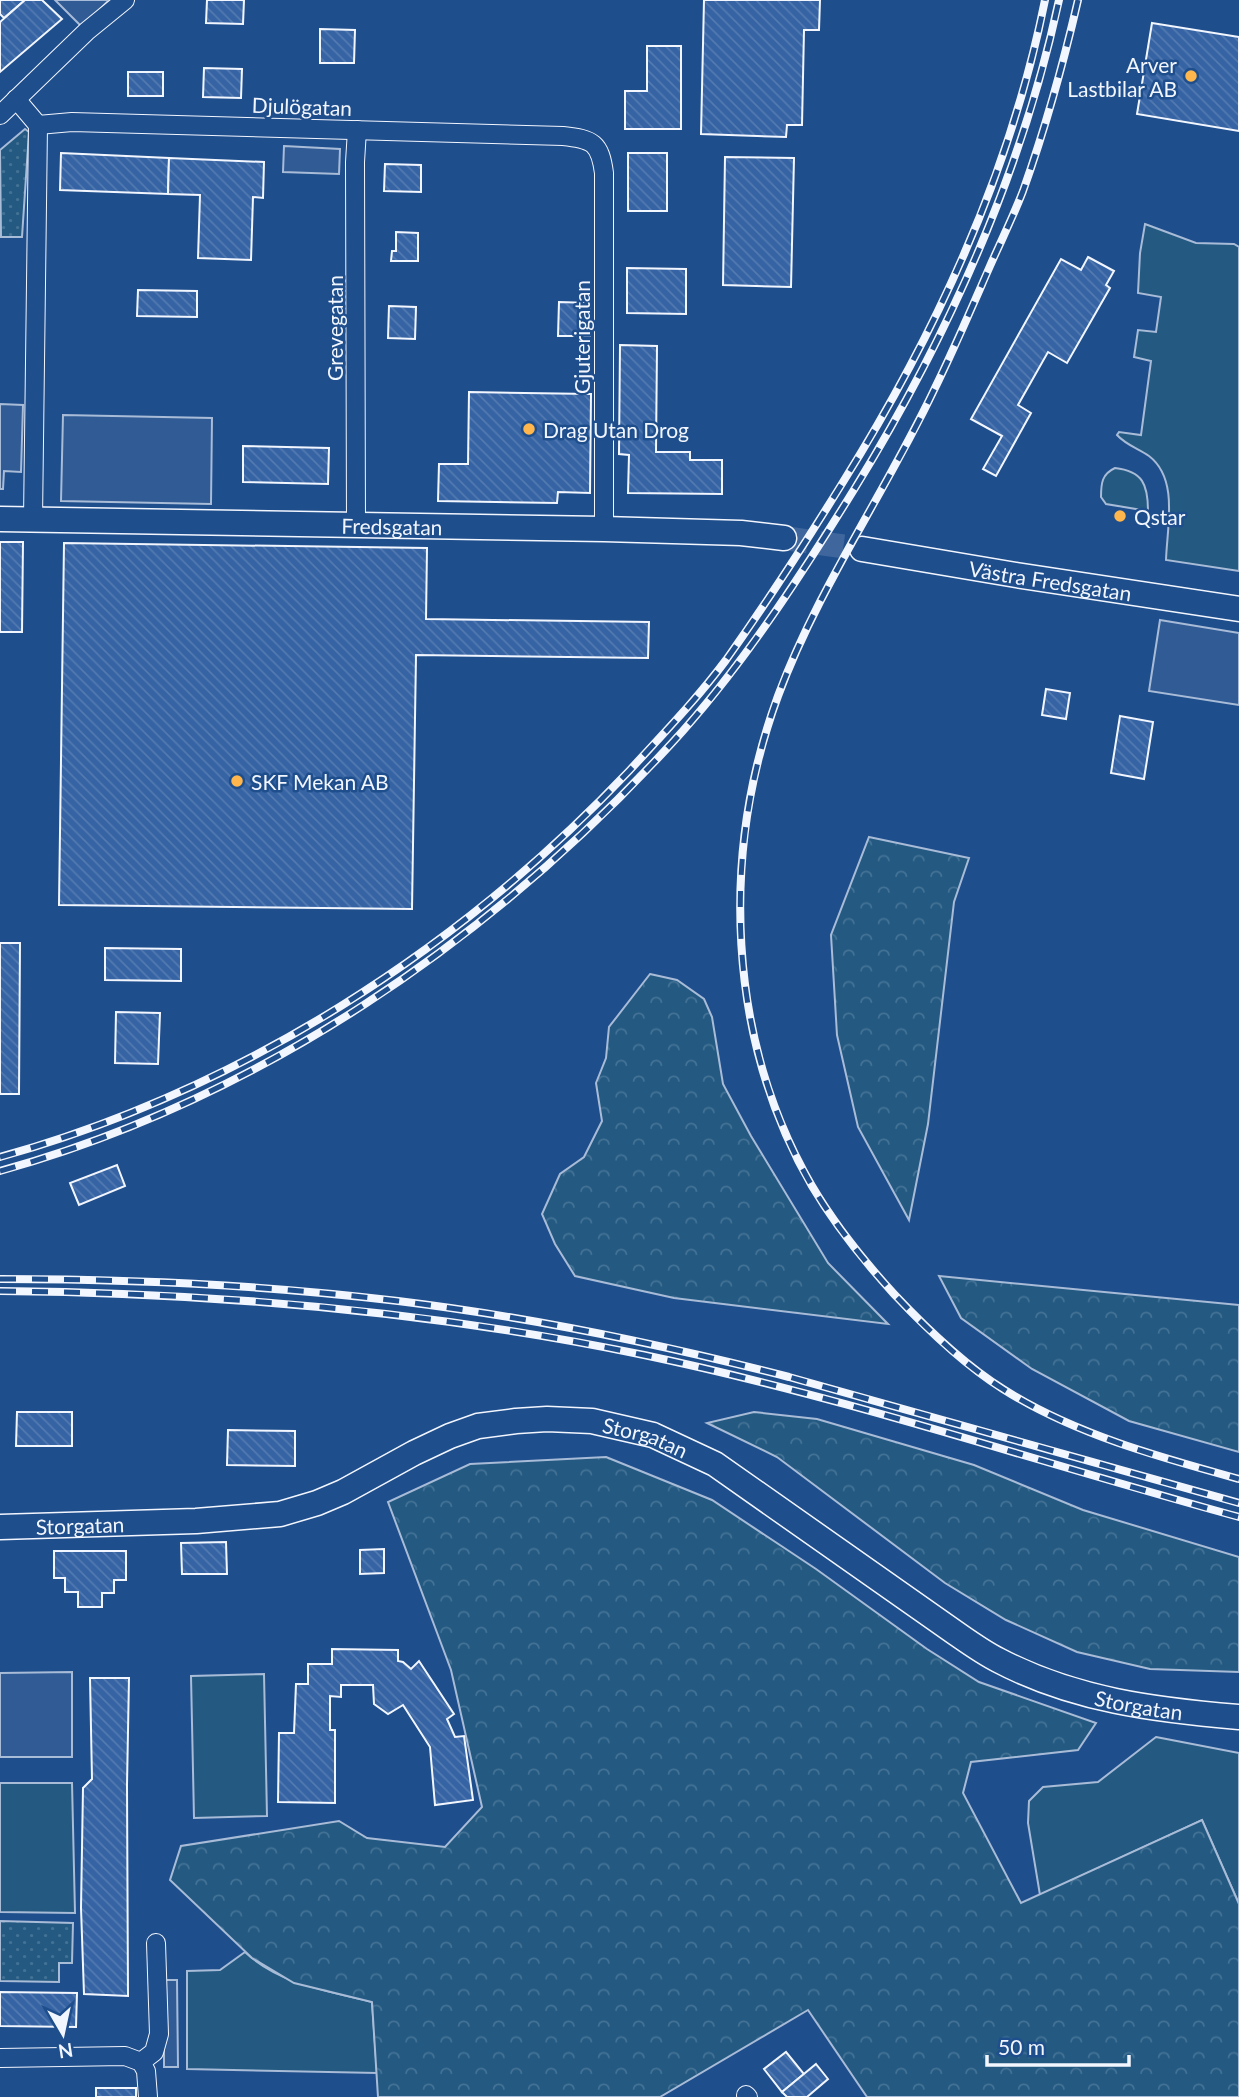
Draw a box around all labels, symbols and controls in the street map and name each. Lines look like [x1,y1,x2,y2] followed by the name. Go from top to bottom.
[1067,52,1177,101] place label: Arver Lastbilar AB
[1183,68,1199,84] marker: Arver Lastbilar AB
[251,92,353,120] street label: Djulögatan
[322,275,347,381] street label: Grevegatan
[569,280,594,394] street label: Gjuterigatan
[543,417,689,442] place label: Drag Utan Drog
[521,421,537,437] marker: Drag Utan Drog
[1134,504,1186,529] place label: Qstar
[1112,508,1128,524] marker: Qstar
[341,512,443,539] street label: Fredsgatan
[967,555,1133,605] street label: Västra Fredsgatan
[251,769,389,794] place label: SKF Mekan AB
[229,773,245,789] marker: SKF Mekan AB
[600,1411,692,1462] street label: Storgatan
[35,1511,125,1538] street label: Storgatan
[1092,1684,1184,1724] street label: Storgatan
[28,1999,98,2069] north arrow
[987,2024,1129,2068] scale bar
[998,2034,1045,2059] text: 50 m
[57,2039,75,2064] text: N

